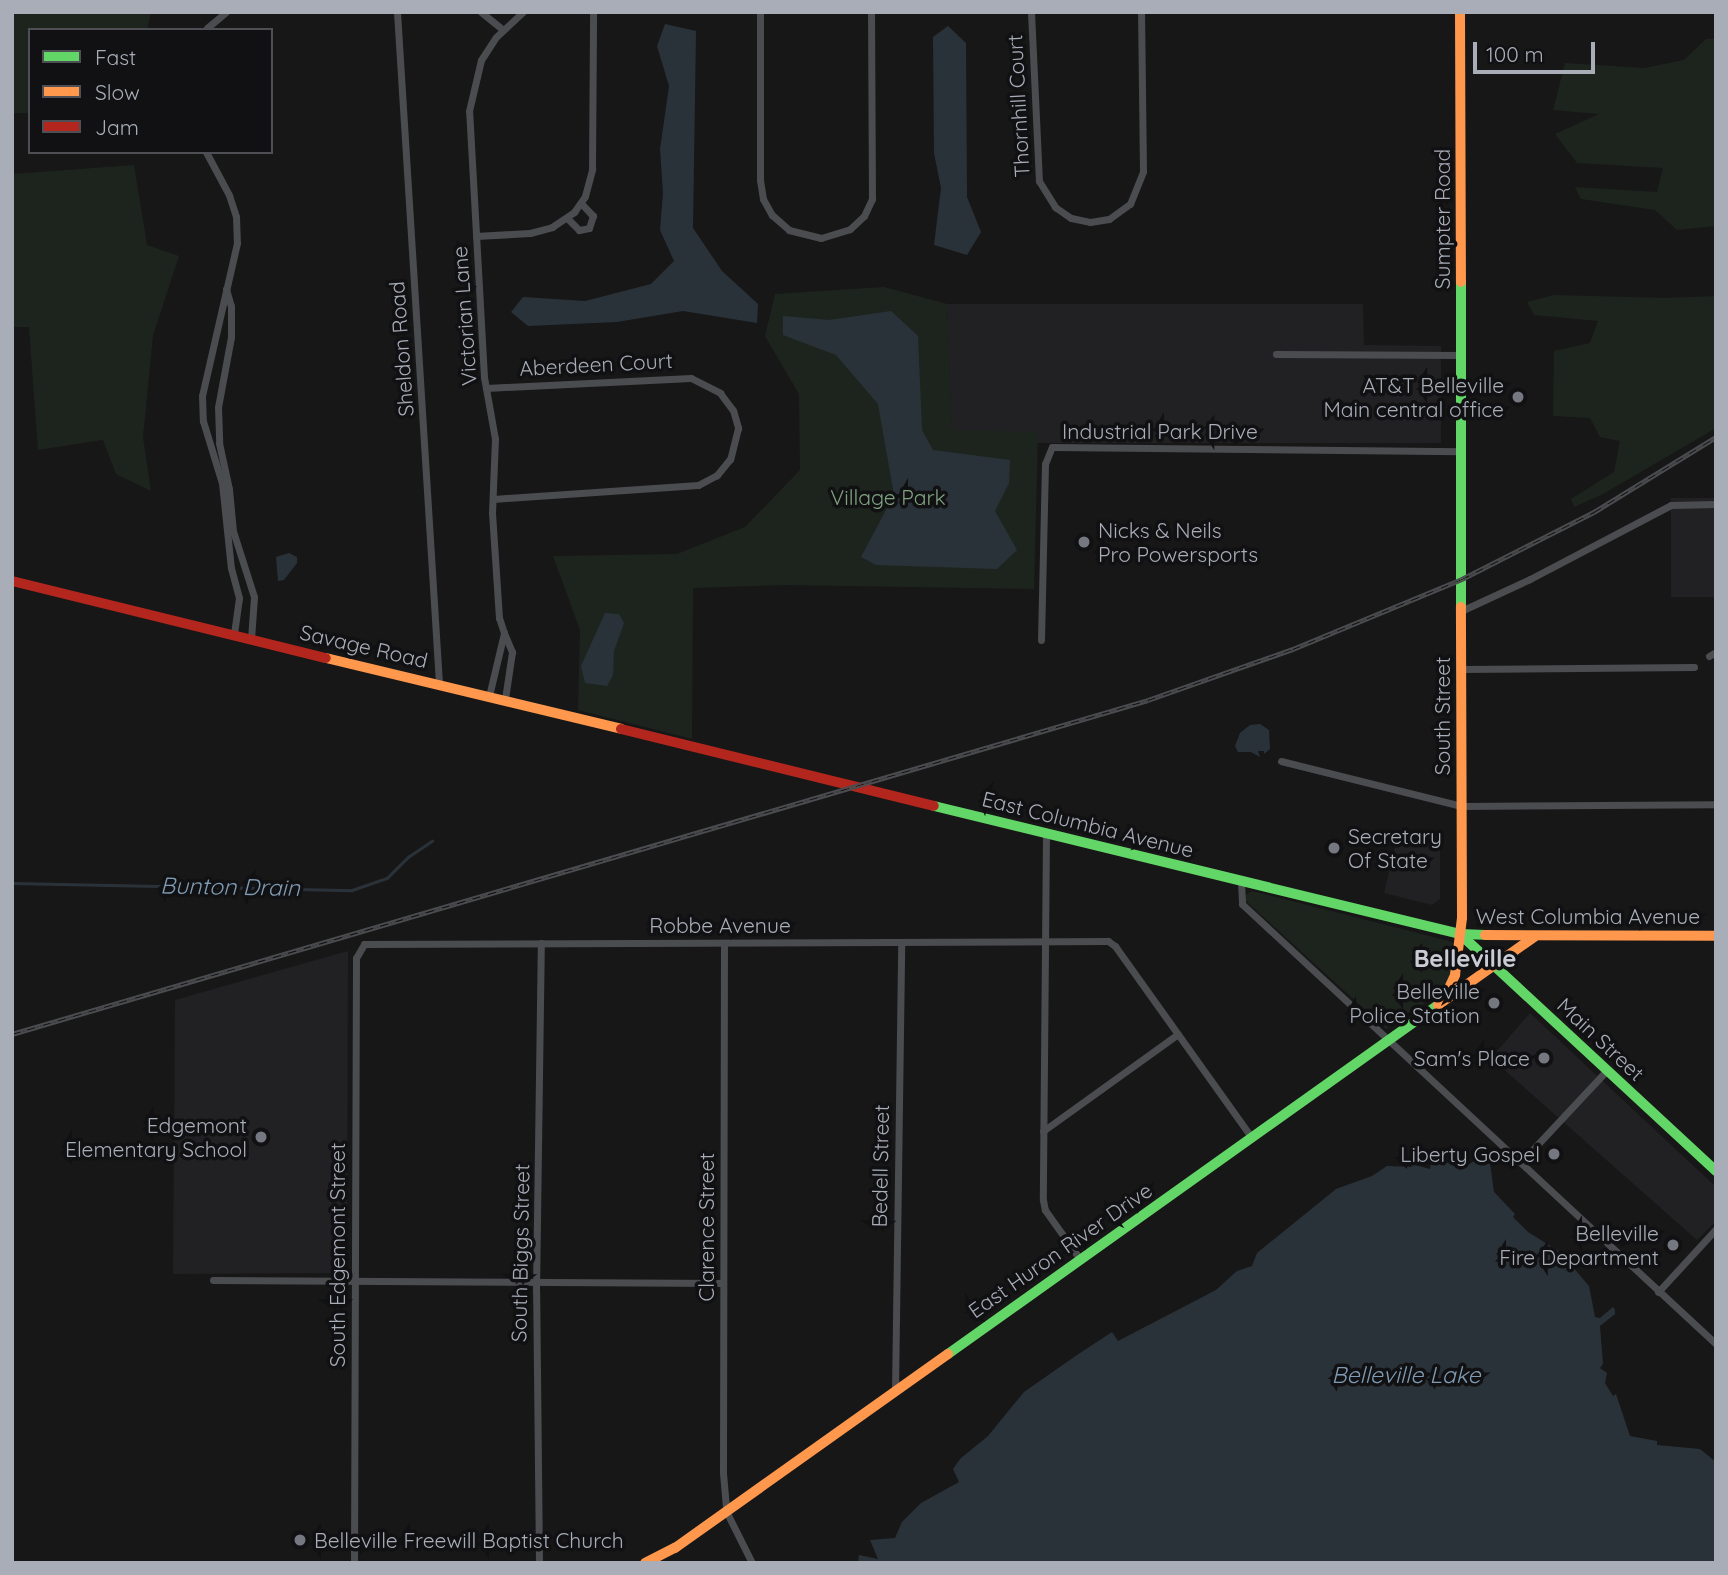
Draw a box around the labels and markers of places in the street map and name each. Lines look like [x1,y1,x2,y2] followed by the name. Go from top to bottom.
[1323,372,1504,422] place label: AT&T Belleville Main central office
[1510,389,1526,405] marker: AT&T Belleville Main central office
[1098,517,1258,567] place label: Nicks & Neils Pro Powersports
[1076,534,1092,550] marker: Nicks & Neils Pro Powersports
[1348,823,1442,873] place label: Secretary Of State
[1326,840,1342,856] marker: Secretary Of State
[1349,978,1480,1028] place label: Belleville Police Station
[1486,995,1502,1011] marker: Belleville Police Station
[1414,1045,1530,1071] place label: Sam's Place
[1536,1050,1552,1066] marker: Sam's Place
[65,1112,247,1162] place label: Edgemont Elementary School
[253,1129,269,1145] marker: Edgemont Elementary School
[1400,1141,1540,1167] place label: Liberty Gospel
[1546,1146,1562,1162] marker: Liberty Gospel
[1499,1220,1659,1270] place label: Belleville Fire Department
[1665,1237,1681,1253] marker: Belleville Fire Department
[314,1527,624,1553] place label: Belleville Freewill Baptist Church
[292,1532,308,1548] marker: Belleville Freewill Baptist Church

